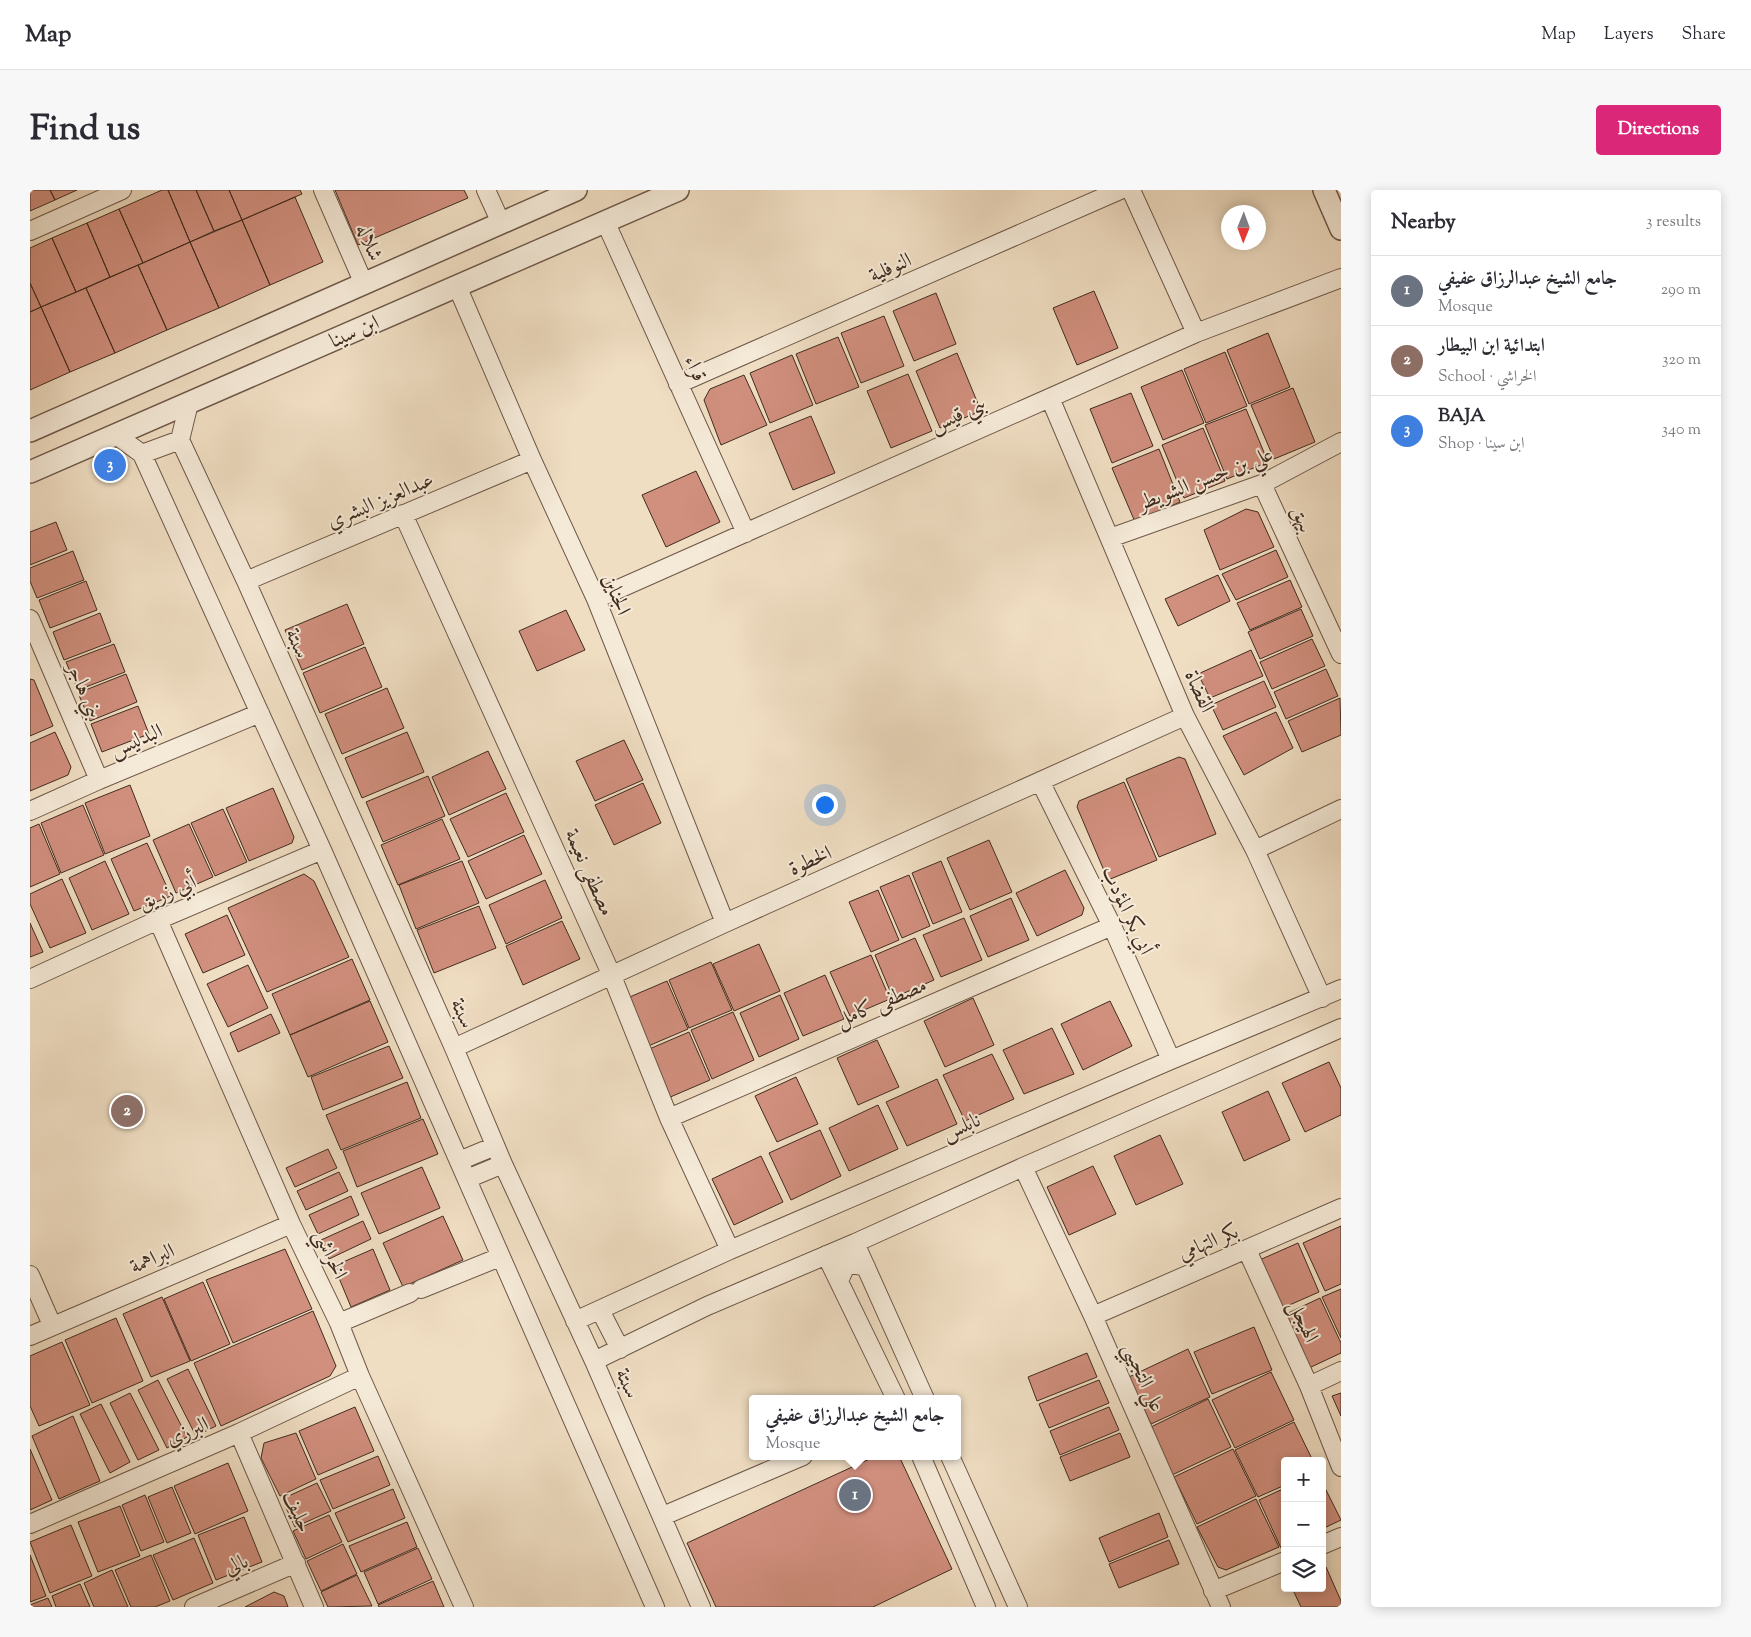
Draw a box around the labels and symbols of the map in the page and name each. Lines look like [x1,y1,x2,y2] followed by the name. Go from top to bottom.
[1221,205,1266,250] north arrow
[347,219,389,266] street label: شلاله
[865,246,917,291] street label: النوفلية
[325,309,385,357] street label: ابن سينا
[675,351,713,387] street label: قراء
[925,390,993,444] street label: بني قيس
[1132,440,1279,523] street label: علي بن حسن الشويطر
[94,446,126,484] pin: 3
[323,466,439,538] street label: عبدالعزيز البشري
[1282,501,1321,539] street label: بيهق
[593,569,637,620] street label: الجناين
[276,624,316,664] street label: سبتة
[55,657,108,725] street label: بني هاجر
[1176,666,1221,718] street label: القضاة
[106,717,168,766] street label: البدليس
[812,792,838,818] your location
[556,824,621,921] street label: مصطفى نعيمة
[784,839,837,885] street label: الخطوة
[1092,860,1162,960] street label: أبي بكر المؤدب
[133,866,202,920] street label: أبي زريق
[832,971,932,1036] street label: مصطفى كامل
[441,994,481,1034] street label: سبتة
[111,1092,143,1130] pin: 2
[938,1106,986,1149] street label: نابلس
[1174,1218,1244,1270] street label: بكر التهامي
[302,1225,354,1286] street label: الخراشي
[126,1237,180,1283] street label: البراهمة
[1279,1295,1325,1348] street label: الهيجل
[1111,1338,1171,1419] street label: علي التجيبي
[606,1364,646,1404] street label: سبتة
[162,1410,214,1455] street label: البرزي
[839,1476,871,1514] pin: 1
[274,1486,319,1538] street label: حليف
[220,1547,254,1584] street label: بالي

